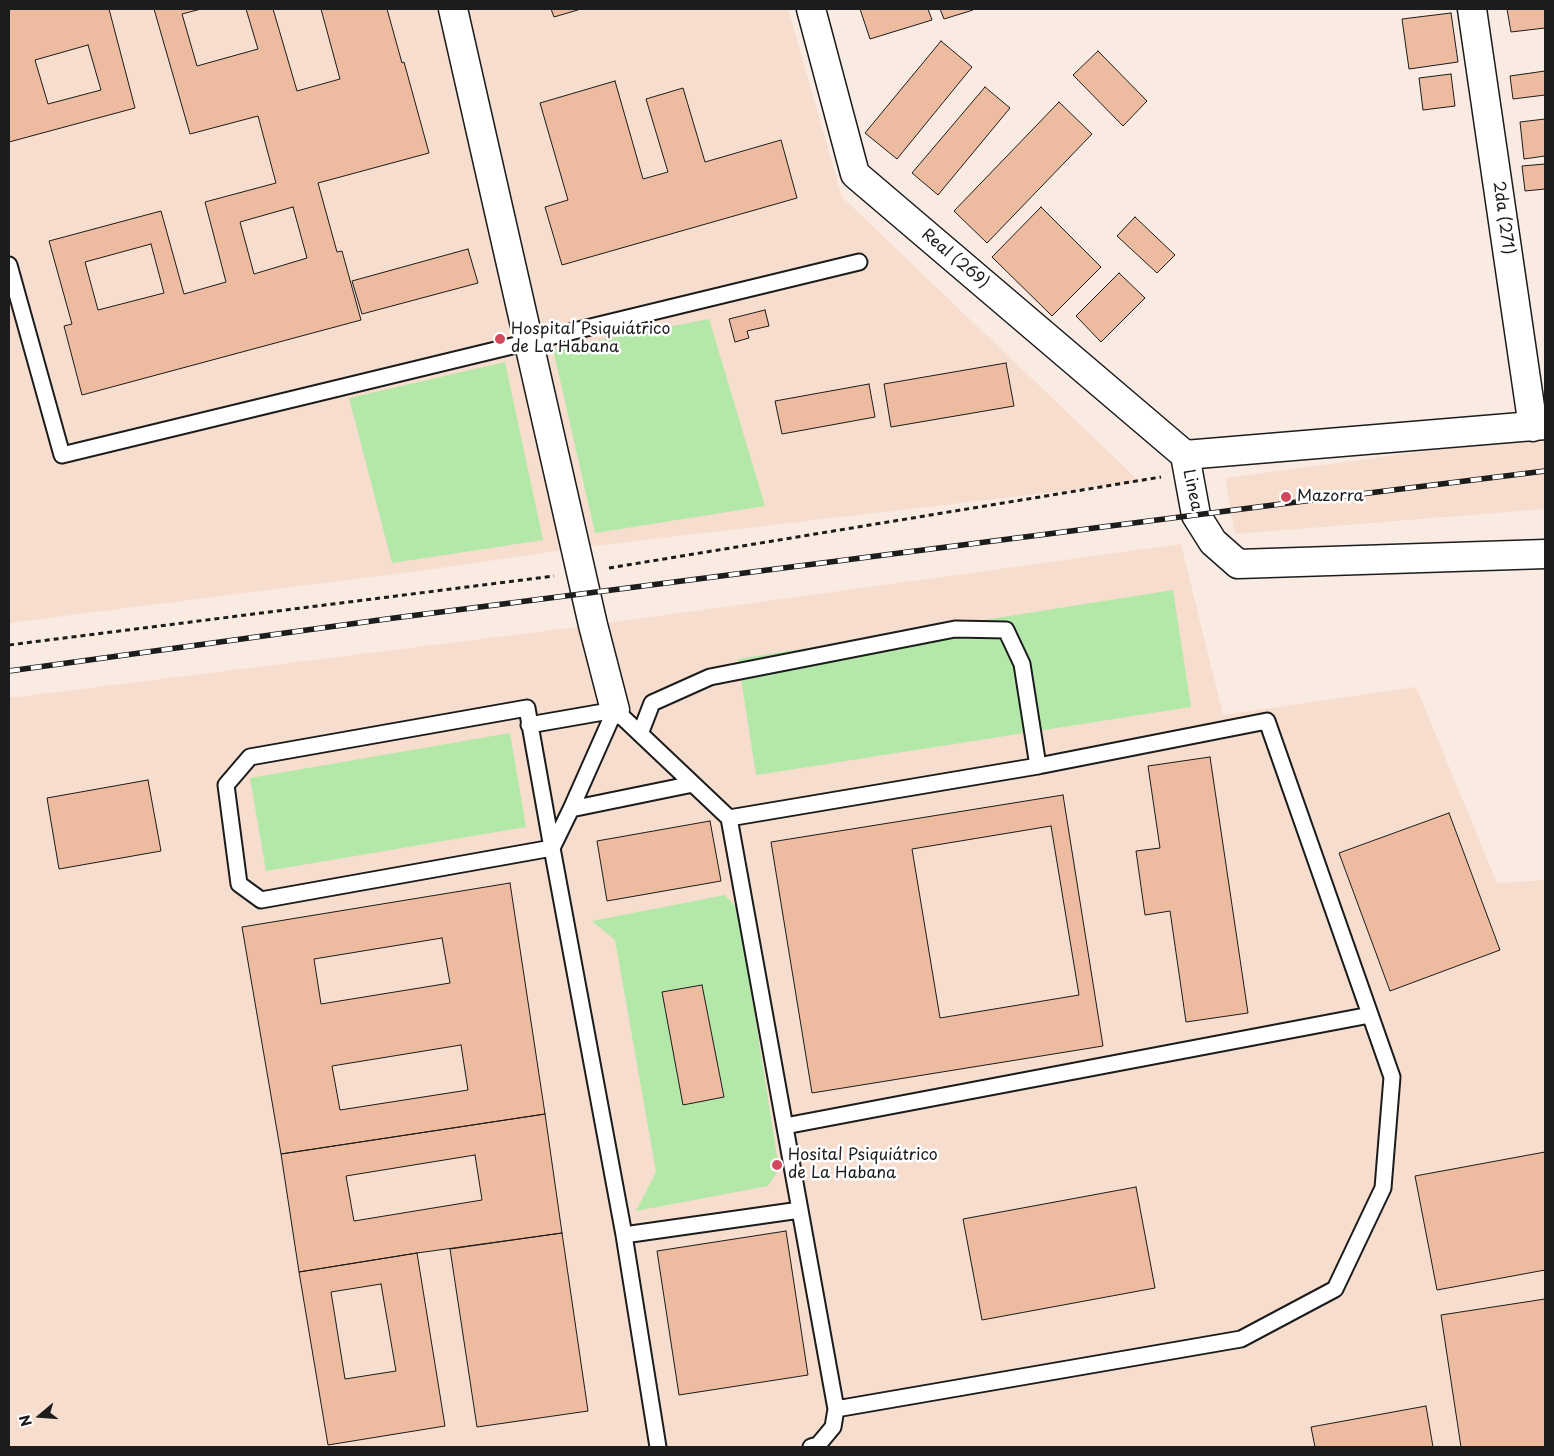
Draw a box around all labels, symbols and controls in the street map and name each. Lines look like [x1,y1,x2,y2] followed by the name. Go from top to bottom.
[1488,180,1518,256] street label: 2da (271)
[917,225,993,293] street label: Real (269)
[511,320,670,358] place label: Hospital Psiquiátrico de La Habana
[493,332,507,346] marker: Hospital Psiquiátrico de La Habana
[1178,468,1206,512] street label: Linea
[1297,487,1364,507] place label: Mazorra
[1279,490,1293,504] marker: Mazorra
[788,1146,938,1184] place label: Hosital Psiquiátrico de La Habana
[770,1158,784,1172] marker: Hosital Psiquiátrico de La Habana
[15,1391,65,1441] north arrow
[14,1412,37,1429] text: N

